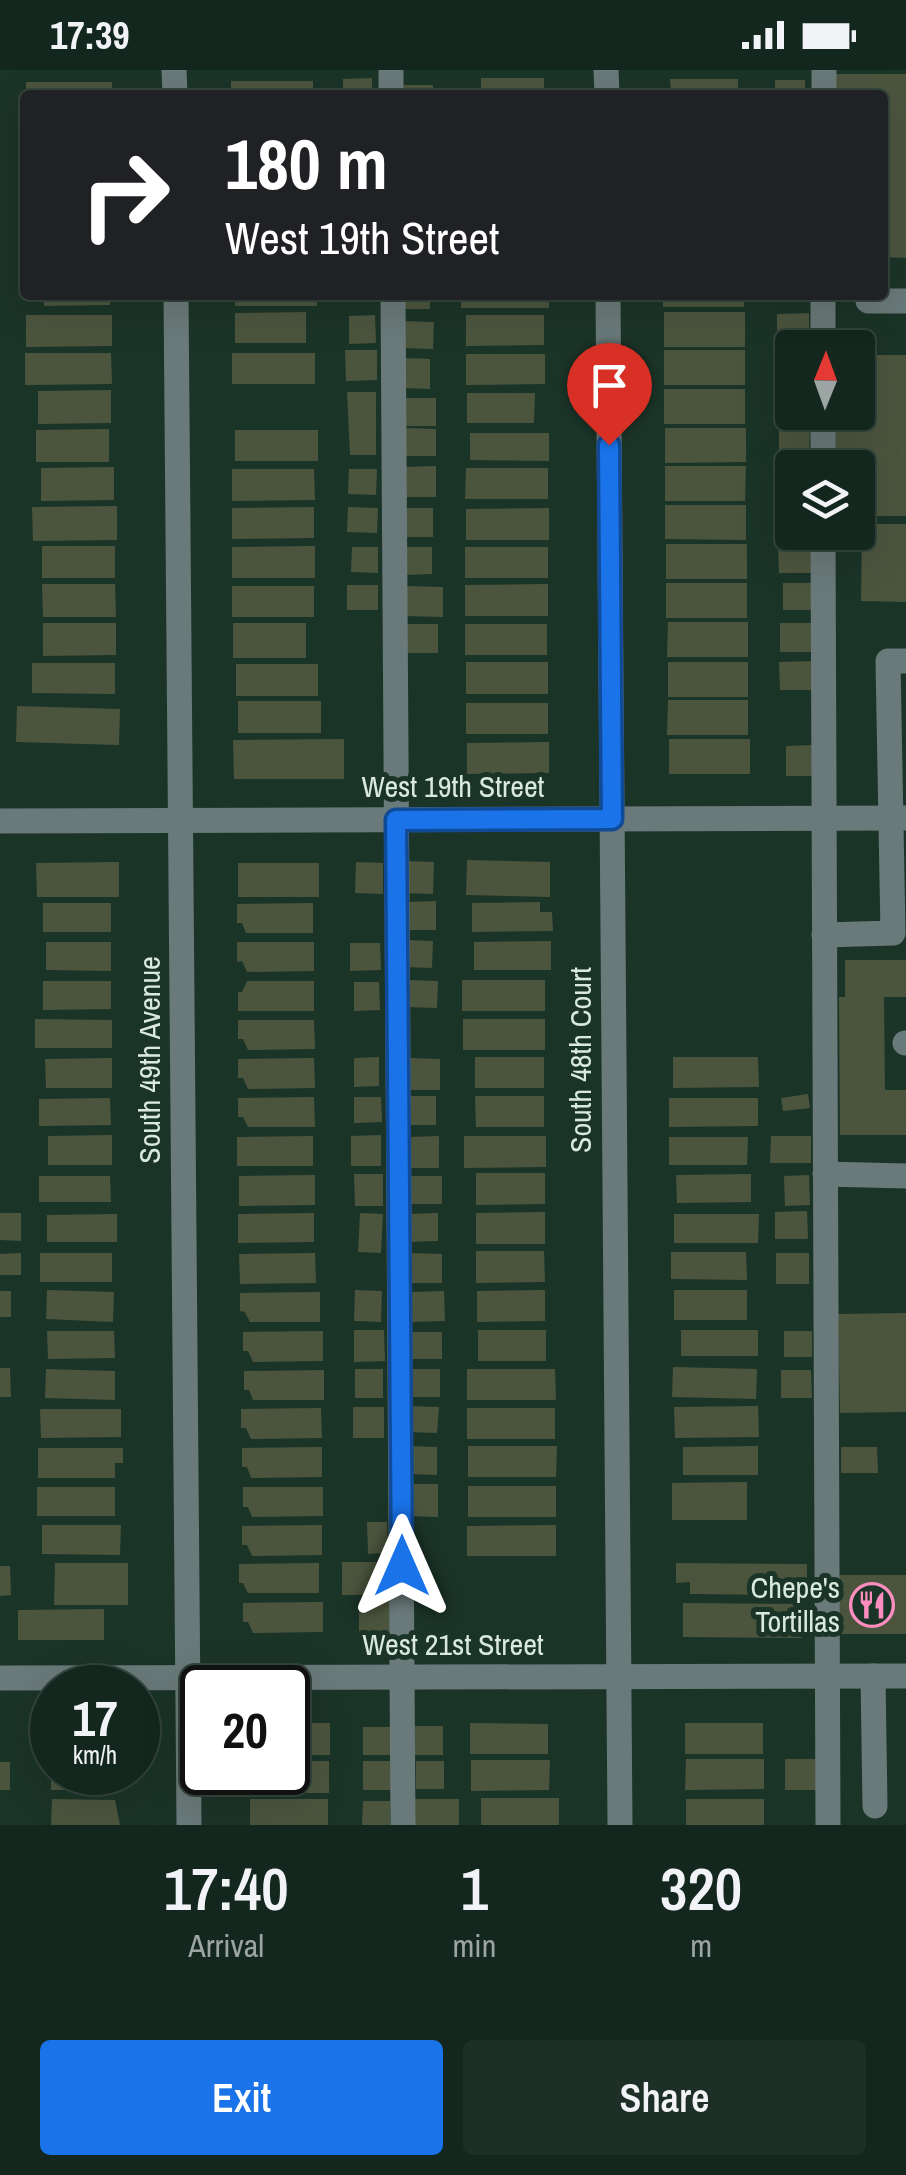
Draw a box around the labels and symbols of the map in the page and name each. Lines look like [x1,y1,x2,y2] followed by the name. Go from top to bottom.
[775,330,875,430] north arrow
[567,343,652,446] pin
[362,766,545,806] street label: West 19th Street
[129,956,169,1164] street label: South 49th Avenue
[560,967,600,1153] street label: South 48th Court
[350,1514,454,1618] position arrow
[751,1567,840,1641] place label: Chepe's Tortillas
[849,1582,895,1628] restaurant icon: Chepe's Tortillas
[362,1624,544,1664] street label: West 21st Street
[180,1665,310,1795] speed limit sign: 20

